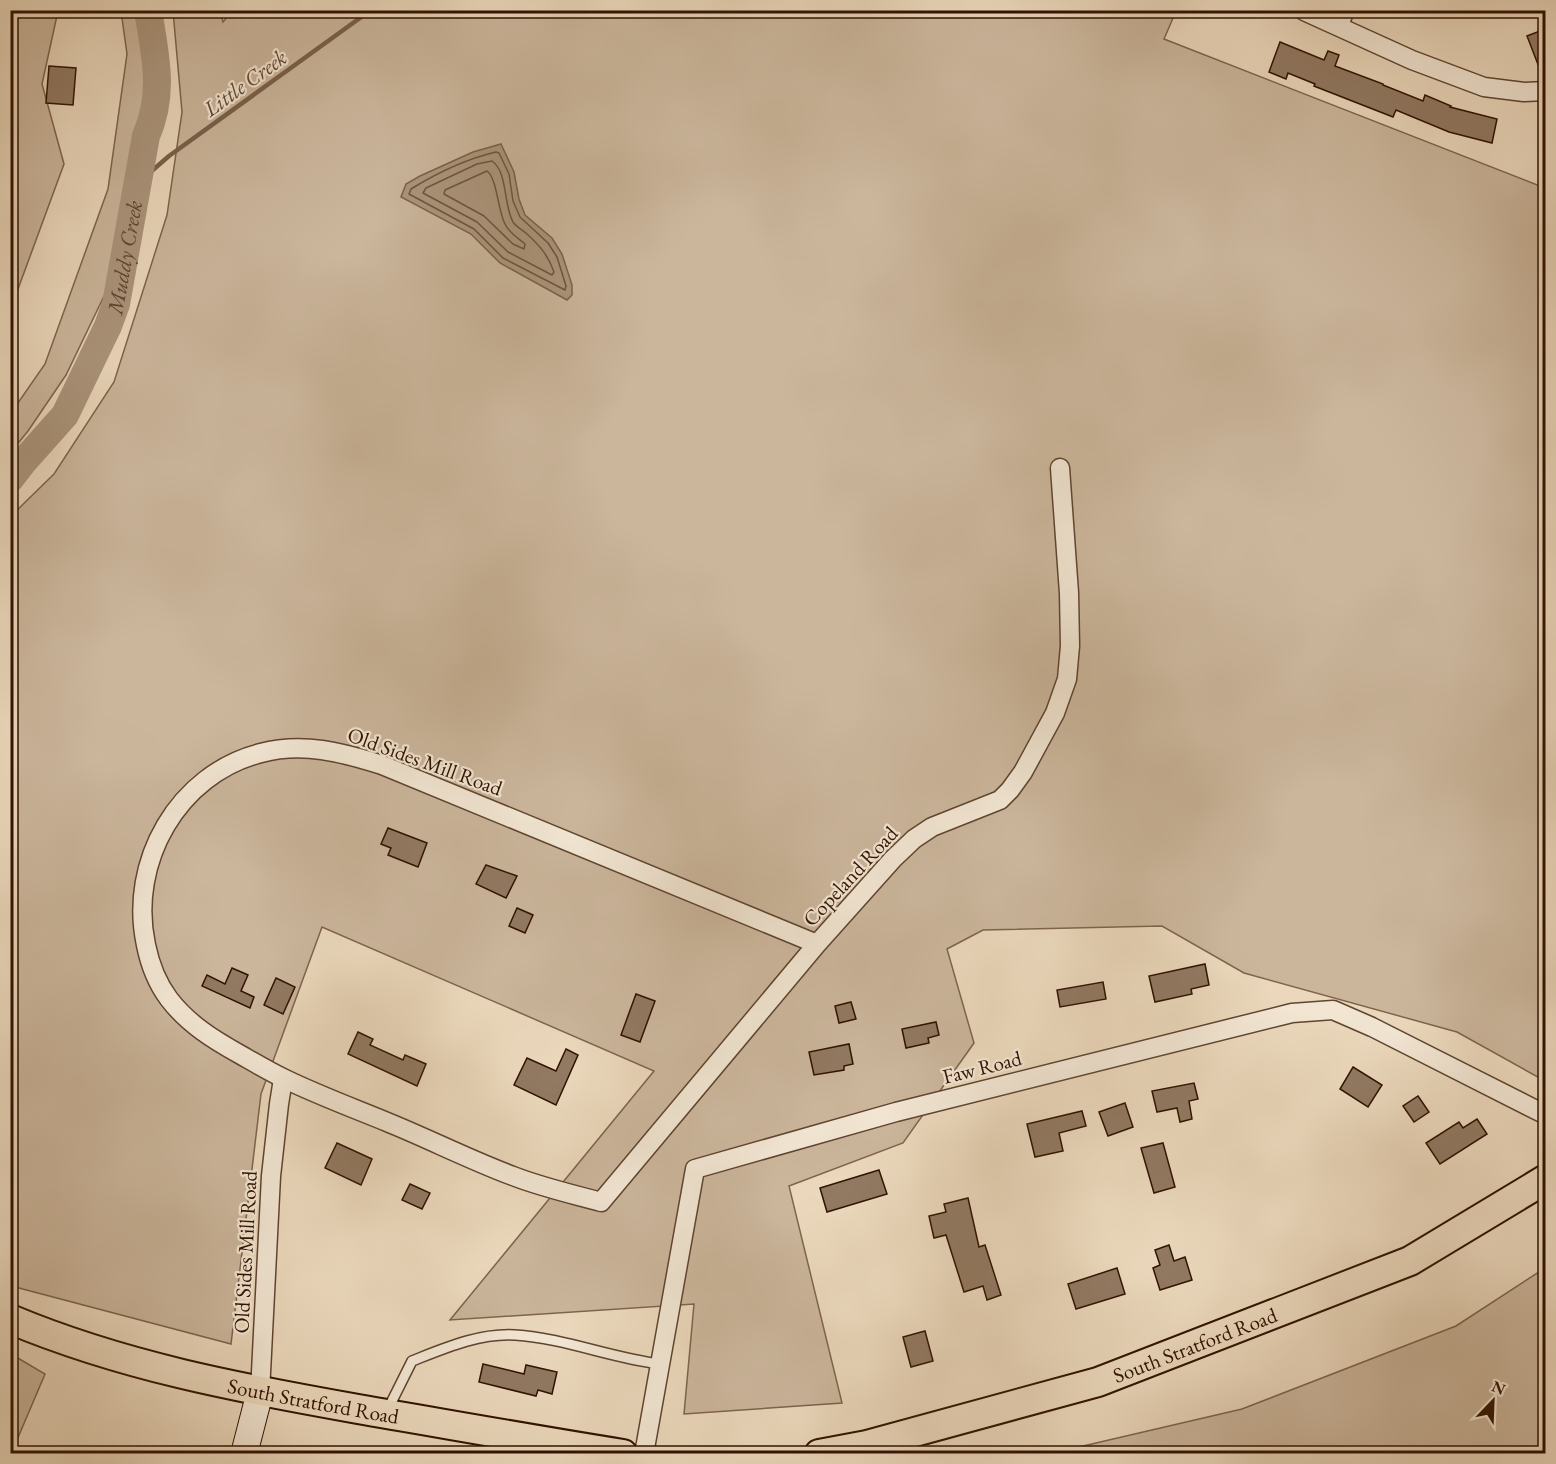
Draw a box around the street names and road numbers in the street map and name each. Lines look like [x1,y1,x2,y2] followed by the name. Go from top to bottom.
[344,720,507,802] street label: Old Sides Mill Road
[797,820,904,932] street label: Copeland Road
[940,1044,1025,1090] street label: Faw Road
[227,1170,263,1334] street label: Old Sides Mill Road
[1109,1300,1281,1388] street label: South Stratford Road
[225,1371,402,1429] street label: South Stratford Road

